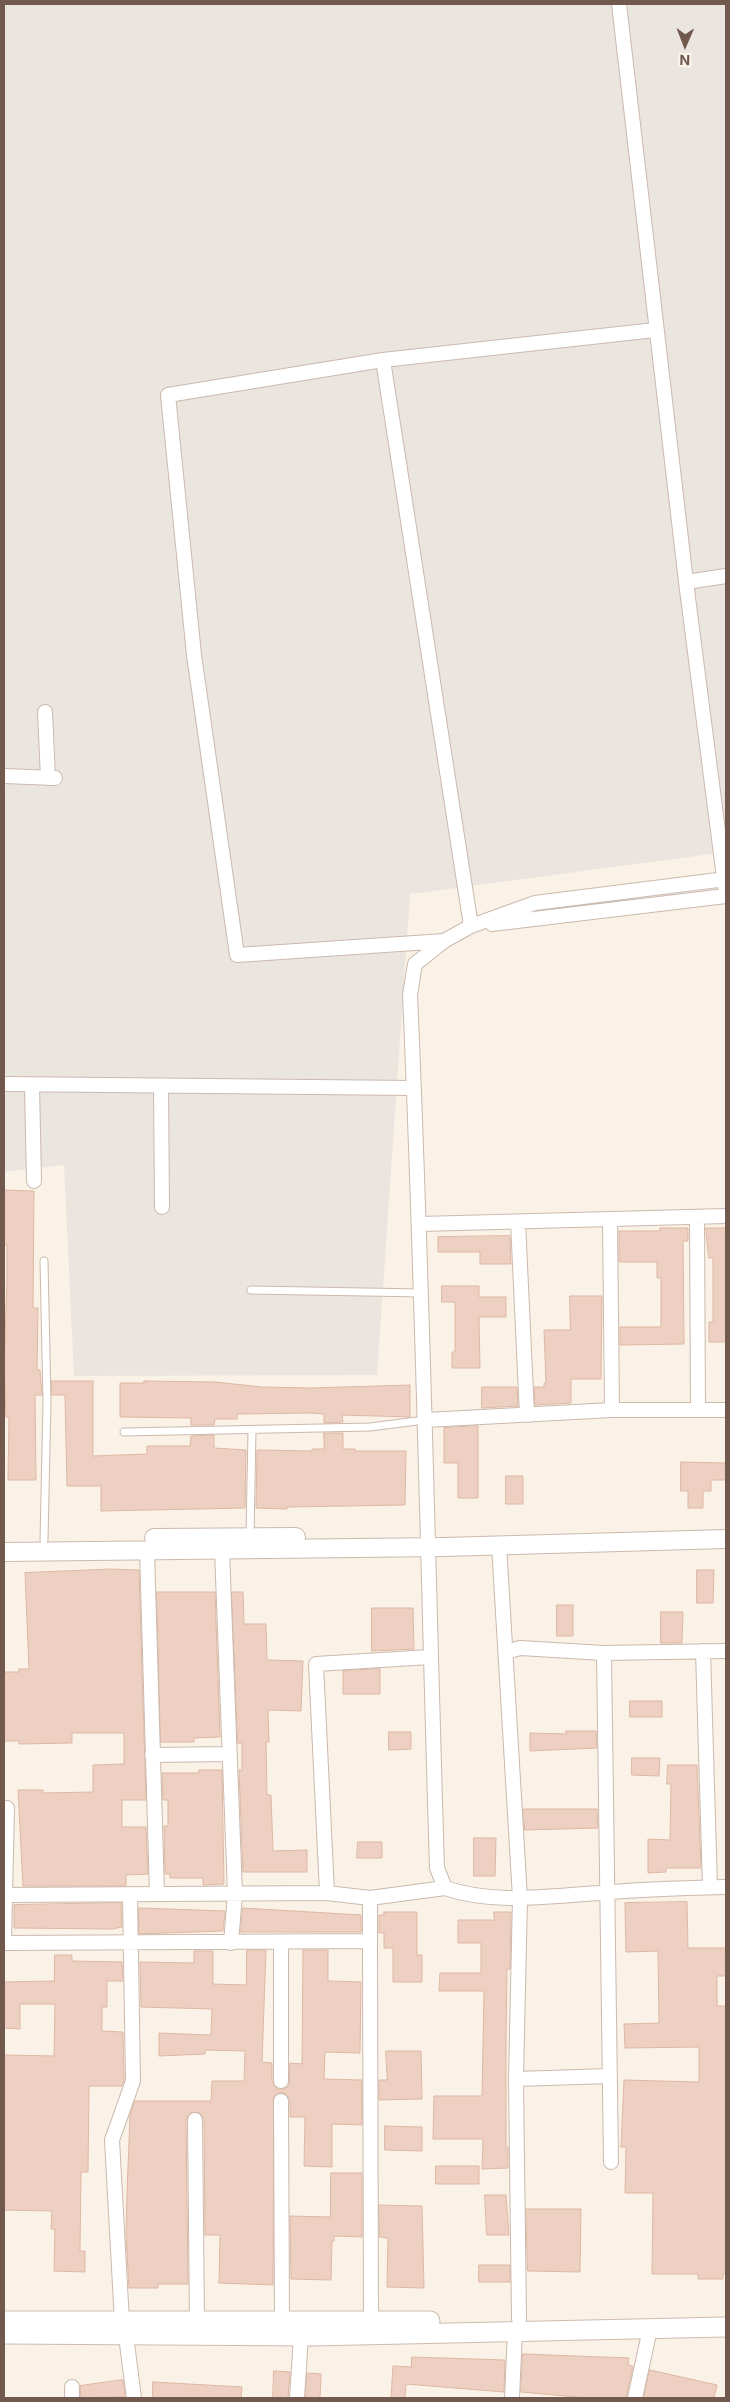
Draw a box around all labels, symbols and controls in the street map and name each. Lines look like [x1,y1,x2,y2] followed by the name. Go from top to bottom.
[660,20,710,70] north arrow
[679,52,690,69] text: N

